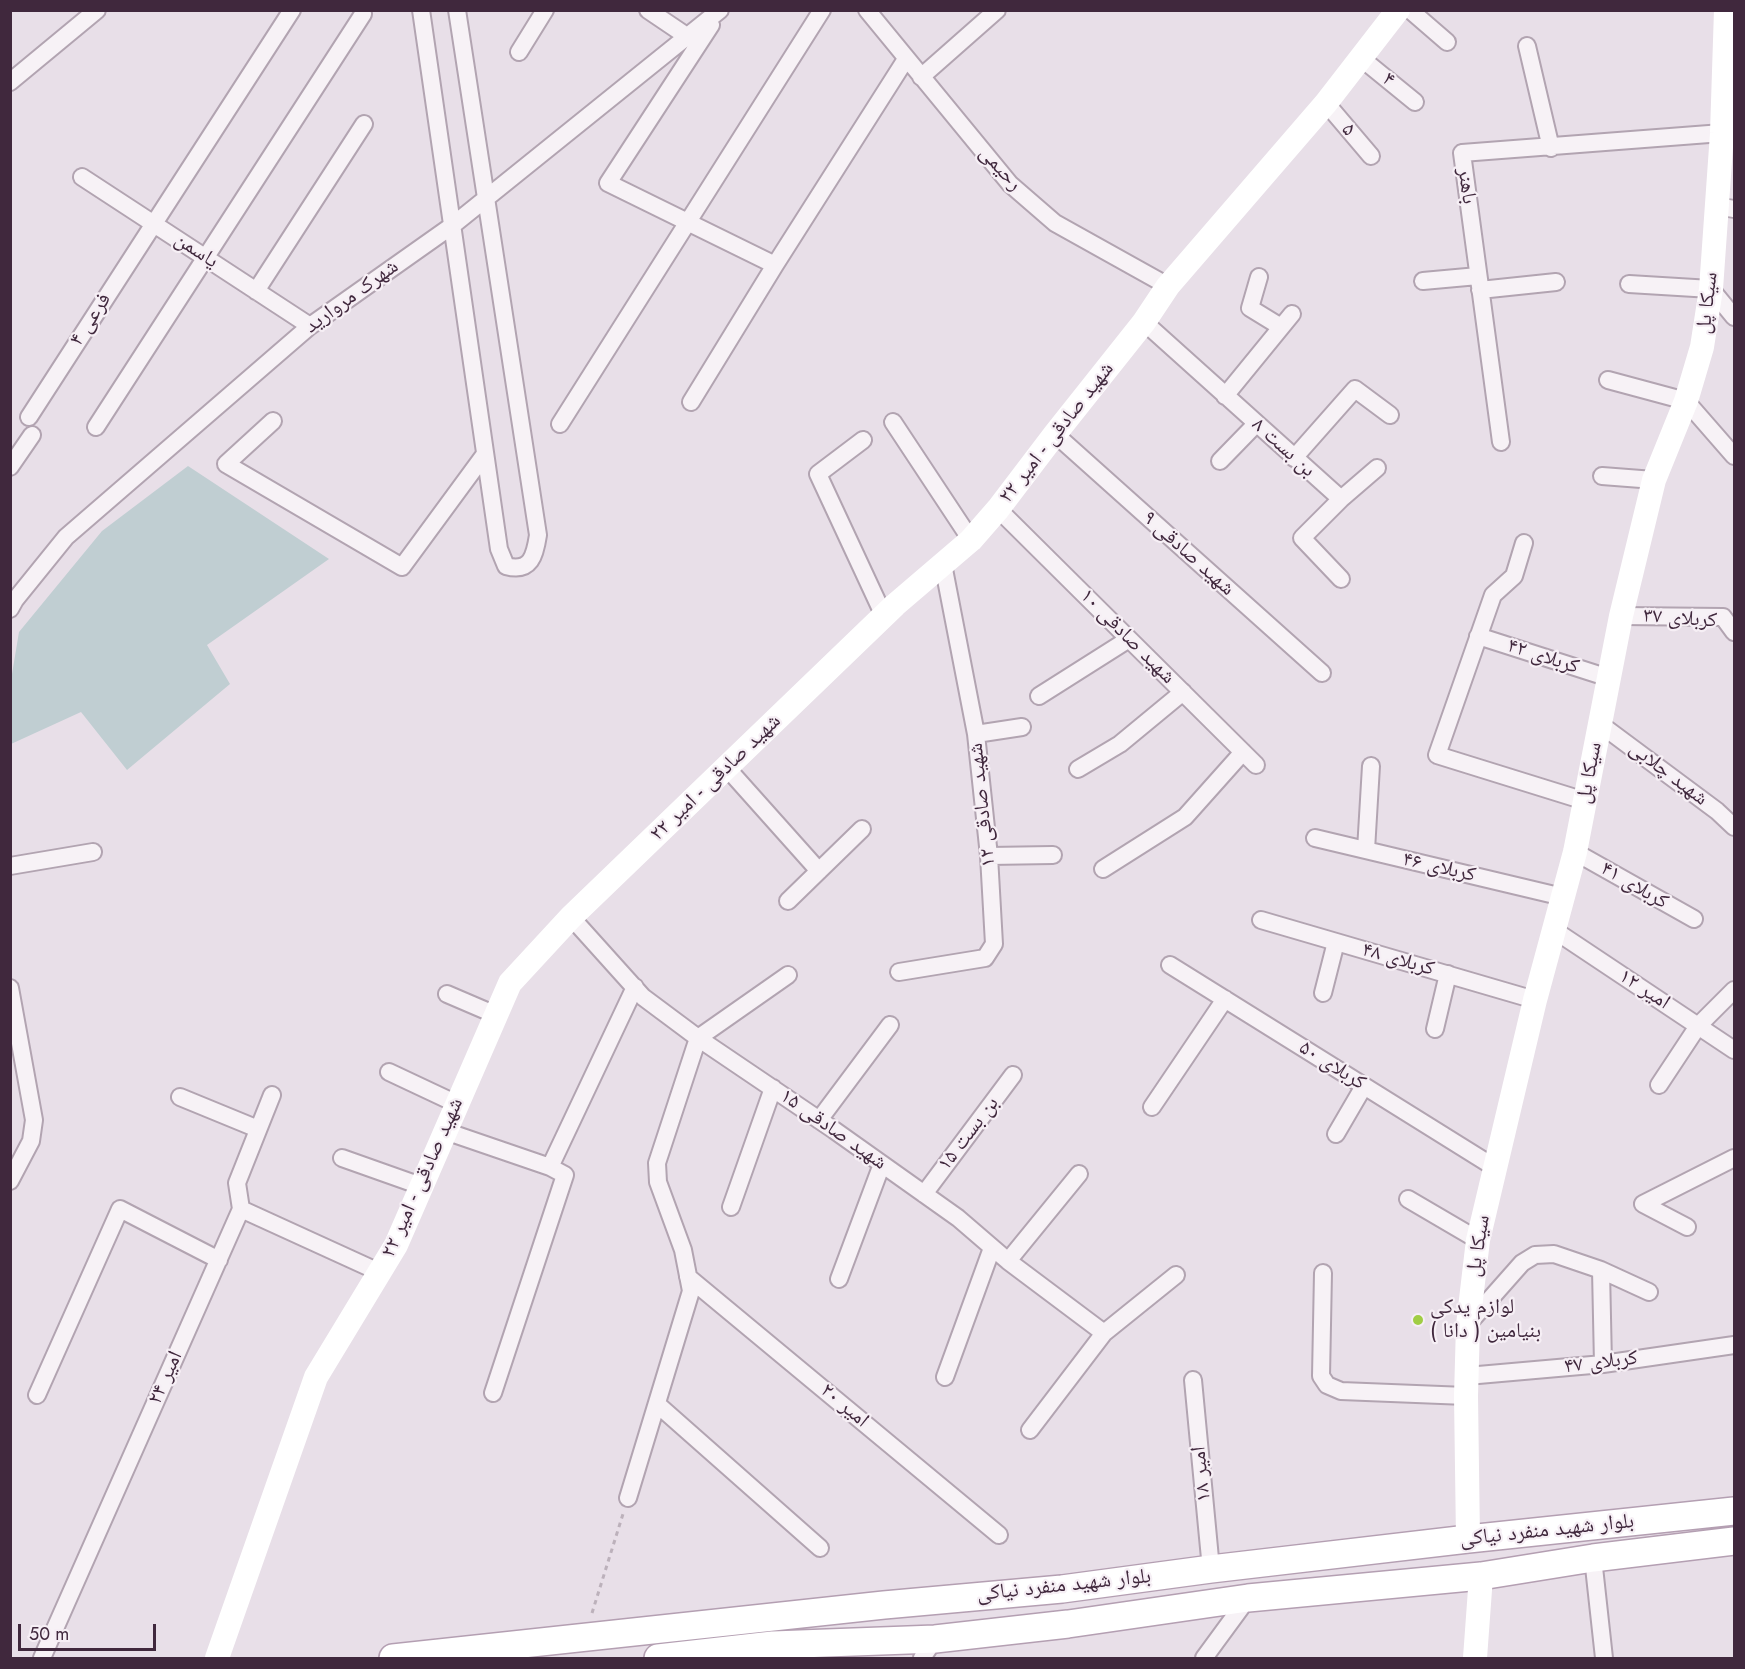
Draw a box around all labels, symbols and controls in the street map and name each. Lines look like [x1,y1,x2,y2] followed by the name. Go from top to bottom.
[1376,67,1400,93] street label: ۴
[1335,118,1361,142] street label: ۵
[973,141,1027,197] street label: رحیمی
[1451,166,1481,206] street label: باهنر
[169,228,223,274] street label: یاسمن
[300,255,404,339] street label: شهرک مروارید
[1692,271,1724,335] street label: سیکا پل
[65,289,117,351] street label: فرعی ۴
[994,357,1120,509] street label: شهید صادقی - امیر ۲۲
[1246,413,1320,483] street label: بن بست ۸
[1137,506,1239,602] street label: شهید صادقی ۹
[1074,584,1180,690] street label: شهید صادقی ۱۰
[1642,604,1718,634] street label: کربلای ۳۷
[1504,634,1582,680] street label: کربلای ۴۲
[645,709,787,847] street label: شهید صادقی - امیر ۲۲
[1624,736,1712,812] street label: شهید چلابی
[1572,740,1608,806] street label: سیکا پل
[964,742,1002,868] street label: شهید صادقی ۱۲
[1400,847,1478,889] street label: کربلای ۴۶
[1596,857,1672,915] street label: کربلای ۴۱
[1359,938,1437,982] street label: کربلای ۴۸
[1614,964,1674,1016] street label: امير ۱۲
[1294,1036,1370,1096] street label: کربلای ۵۰
[775,1084,891,1176] street label: شهید صادقی ۱۵
[933,1092,1005,1176] street label: بن بست ۱۵
[376,1094,470,1262] street label: شهید صادقی - امیر ۲۲
[1462,1213,1496,1279] street label: سیکا پل
[1430,1295,1541,1345] place label: لوازم یدکی بنیامین ( دانا )
[1411,1313,1425,1327] marker: لوازم یدکی بنیامین ( دانا )
[1563,1346,1639,1380] street label: کربلای ۴۷
[143,1347,189,1409] street label: امیر ۲۴
[815,1378,873,1434] street label: امیر ۲۰
[1187,1445,1217,1503] street label: امیر ۱۸
[1459,1509,1635,1553] street label: بلوار شهید منفرد نیاکی
[976,1564,1152,1608] street label: بلوار شهید منفرد نیاکی
[21,1612,159,1650] scale bar
[29,1621,69,1647] text: 50 m

